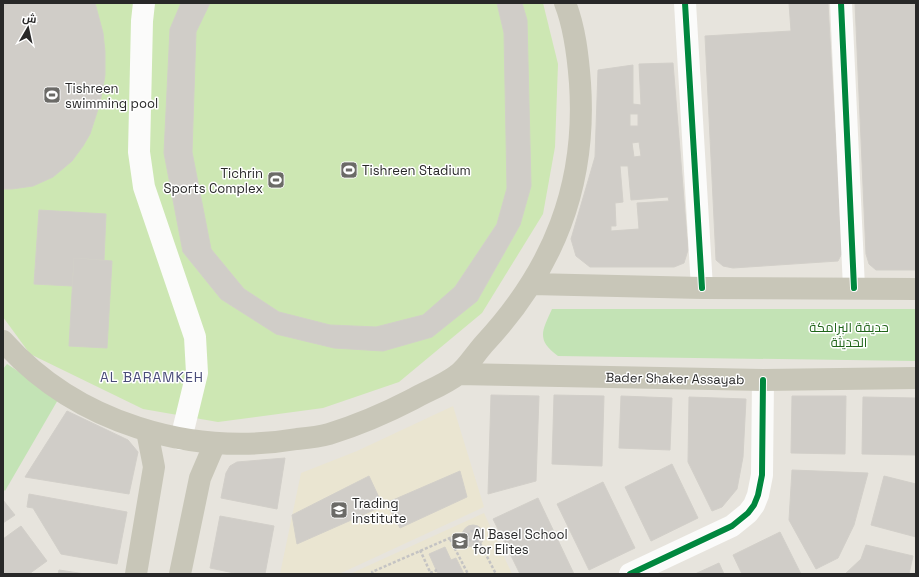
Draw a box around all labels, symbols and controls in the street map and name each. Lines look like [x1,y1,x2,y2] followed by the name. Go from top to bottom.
[8,8,48,48] north arrow
[21,10,38,26] text: ش
[65,80,158,112] place label: Tishreen swimming pool
[42,85,62,105] sports icon: Tishreen swimming pool
[339,160,359,180] sports icon: Tishreen Stadium
[362,162,471,179] place label: Tishreen Stadium
[163,165,263,197] place label: Tichrin Sports Complex
[266,170,286,190] sports icon: Tichrin Sports Complex
[809,319,889,351] park label: حديقة البرامكة الحديثة
[100,368,204,386] district label: AL BARAMKEH
[605,369,745,388] street label: Bader Shaker Assayab
[352,495,406,527] place label: Trading institute
[329,500,349,520] school or university icon: Trading institute
[473,526,568,558] place label: Al Basel School for Elites
[450,531,470,551] school or university icon: Al Basel School for Elites

